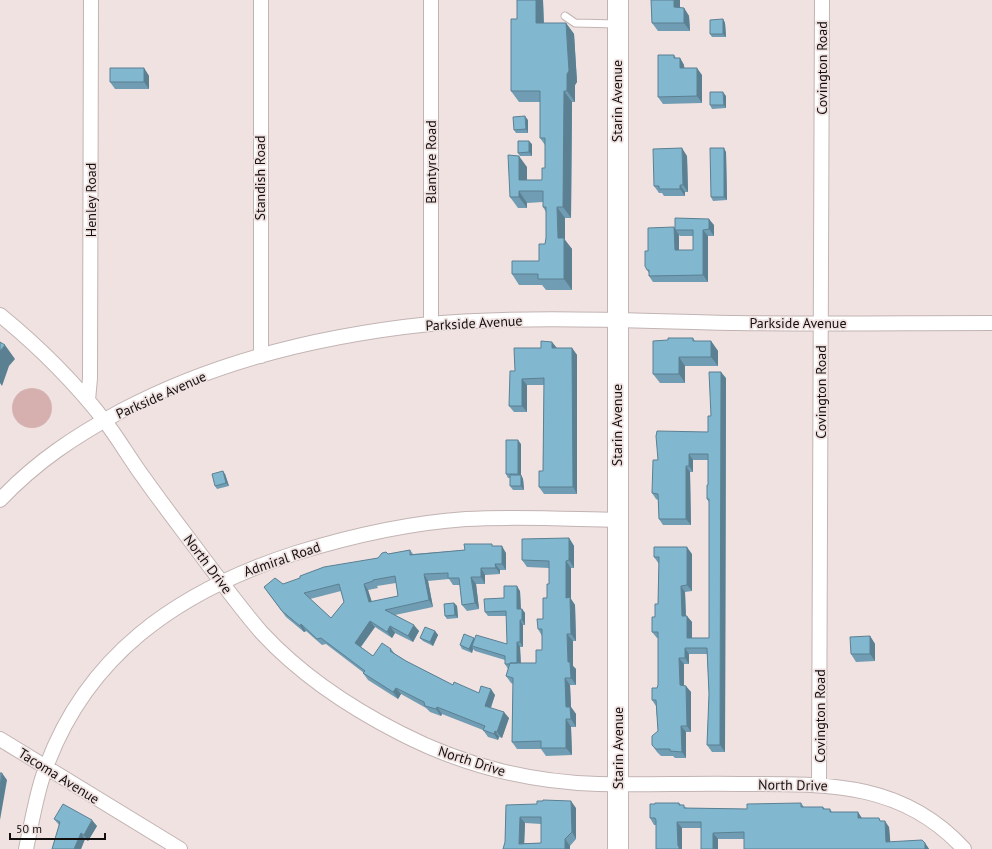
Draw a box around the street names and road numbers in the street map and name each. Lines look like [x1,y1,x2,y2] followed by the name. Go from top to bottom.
[813,21,831,115] street label: Covington Road
[608,60,626,142] street label: Starin Avenue
[422,120,440,204] street label: Blantyre Road
[251,136,269,221] street label: Standish Road
[82,163,100,237] street label: Henley Road
[425,311,523,335] street label: Parkside Avenue
[749,314,847,332] street label: Parkside Avenue
[812,345,830,439] street label: Covington Road
[113,367,209,423] street label: Parkside Avenue
[608,384,626,466] street label: Starin Avenue
[180,531,236,597] street label: North Drive
[241,537,323,581] street label: Admiral Road
[811,669,829,763] street label: Covington Road
[609,707,627,789] street label: Starin Avenue
[436,742,508,780] street label: North Drive
[15,744,103,808] street label: Tacoma Avenue
[758,775,828,795] street label: North Drive

